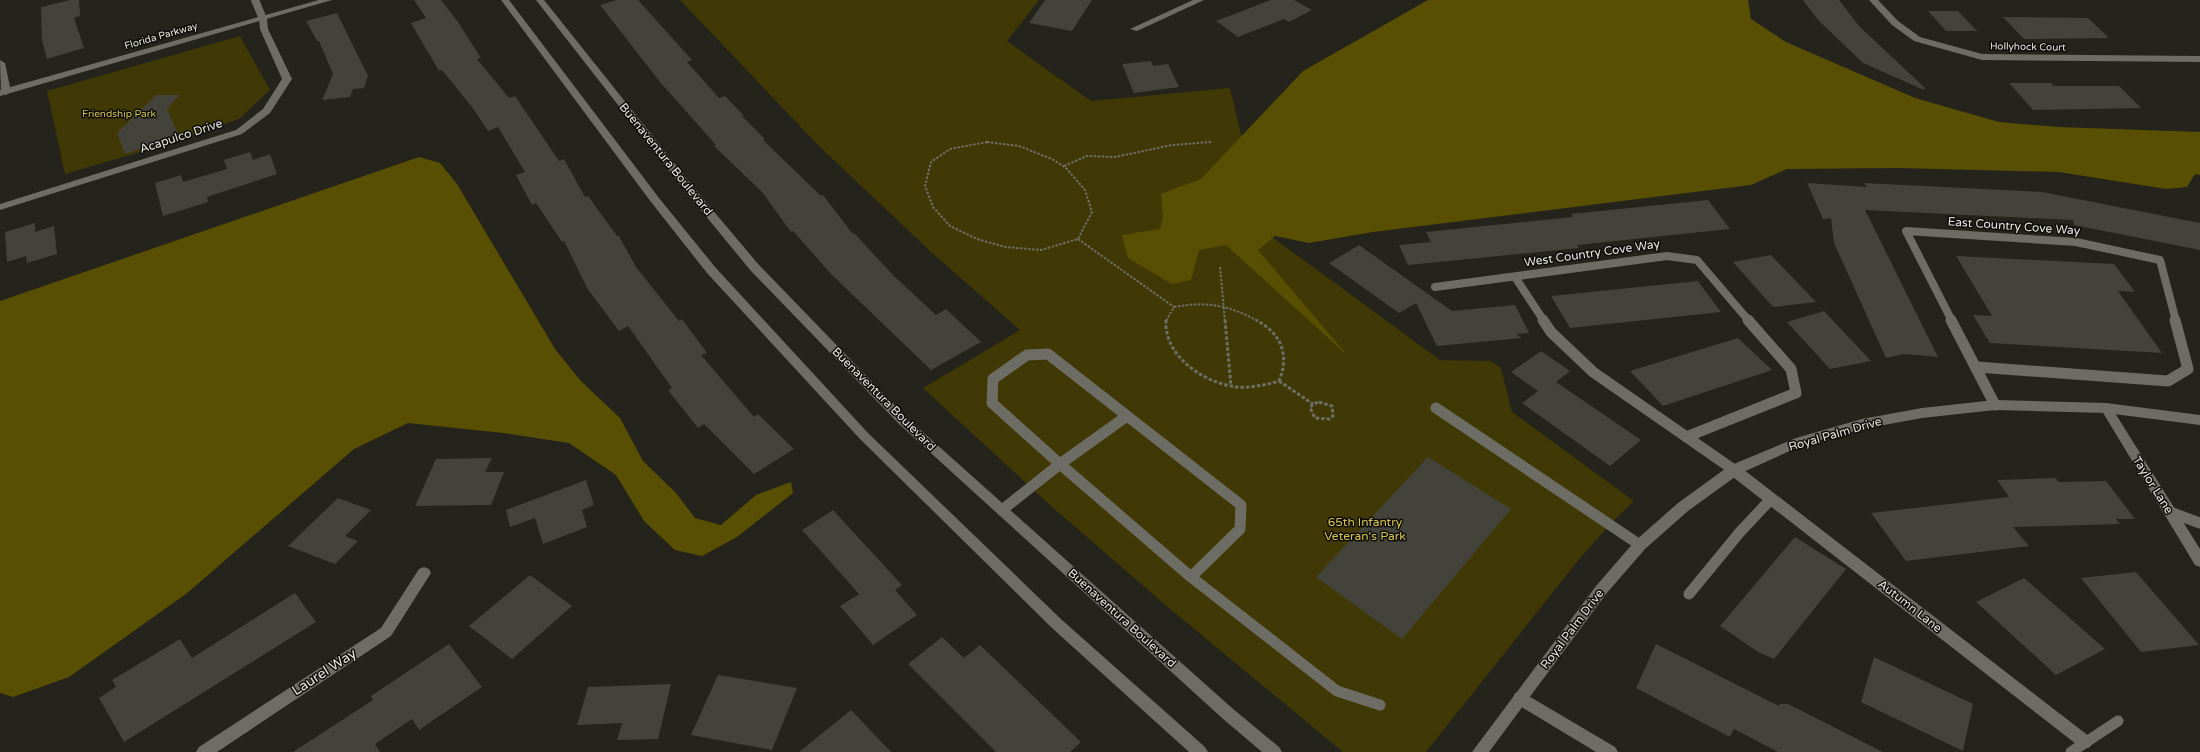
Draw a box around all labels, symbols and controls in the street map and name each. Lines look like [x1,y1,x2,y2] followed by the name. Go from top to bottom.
[123,20,200,52] street label: Florida Parkway
[1990,40,2066,54] street label: Hollyhock Court
[616,100,716,218] street label: Buenaventura Boulevard
[82,108,156,120] park label: Friendship Park
[138,116,224,156] street label: Acapulco Drive
[1947,214,2081,238] street label: East Country Cove Way
[1523,236,1661,269] street label: West Country Cove Way
[829,344,939,454] street label: Buenaventura Boulevard
[1787,414,1883,454] street label: Royal Palm Drive
[2130,454,2176,517] street label: Taylor Lane
[1324,515,1406,543] park label: 65th Infantry Veteran's Park
[1065,566,1179,670] street label: Buenaventura Boulevard
[1875,577,1945,635] street label: Autumn Lane
[1537,586,1607,672] street label: Royal Palm Drive
[289,645,360,699] street label: Laurel Way

